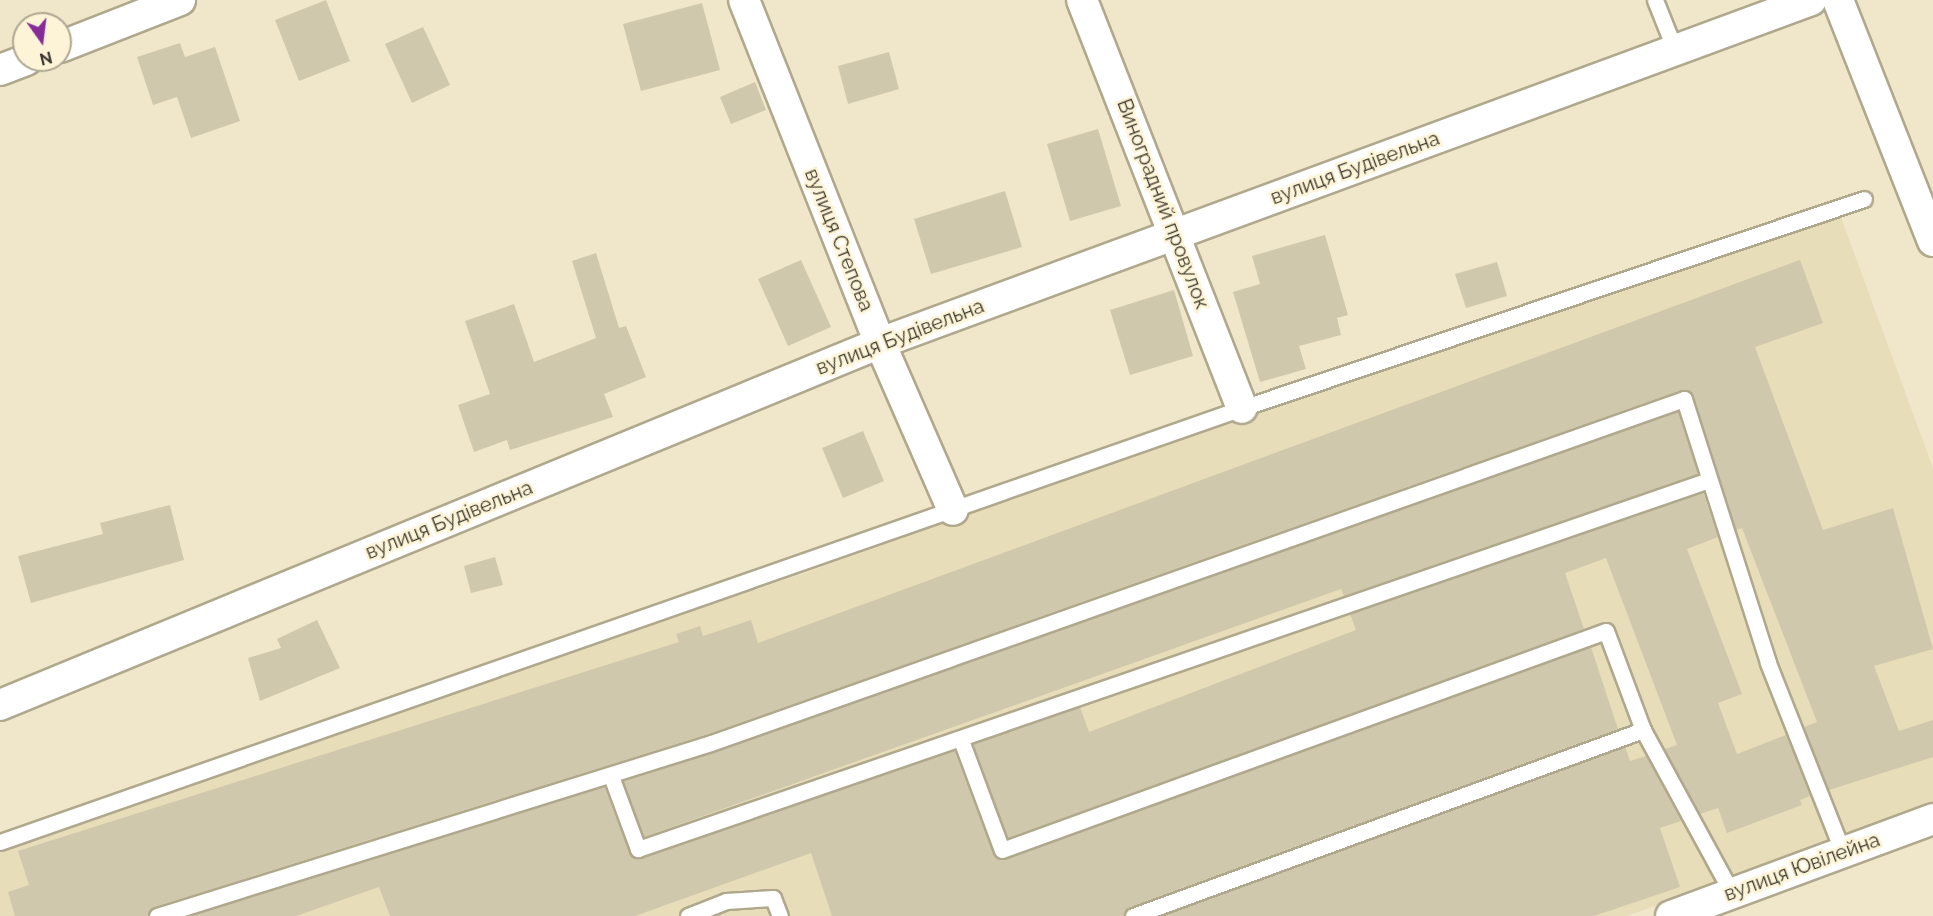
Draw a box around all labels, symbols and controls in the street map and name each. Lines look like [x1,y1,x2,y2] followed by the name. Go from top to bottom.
[12,12,72,72] north arrow
[38,47,54,69] text: N
[1112,96,1214,312] street label: Виноградний провулок
[1267,126,1443,210] street label: вулиця Будівельна
[799,165,879,315] street label: вулиця Степова
[813,294,987,380] street label: вулиця Будівельна
[362,476,536,564] street label: вулиця Будівельна
[1721,828,1883,906] street label: вулиця Ювілейна

